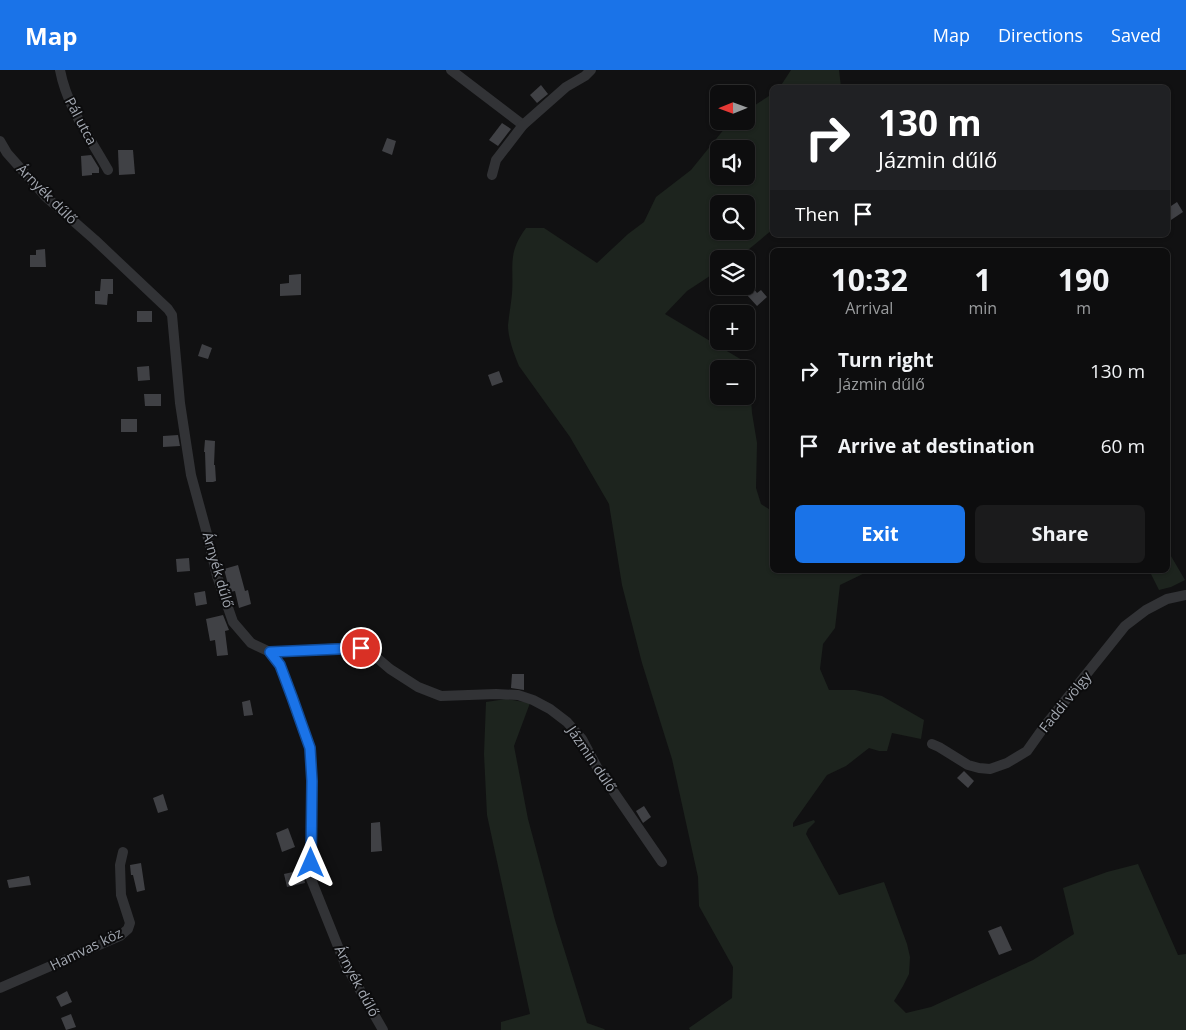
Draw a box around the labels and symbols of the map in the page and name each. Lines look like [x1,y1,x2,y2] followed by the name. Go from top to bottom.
[710,85,755,130] north arrow
[61,94,102,148] street label: Pál utca
[13,159,82,228] street label: Árnyék dűlő
[199,530,238,610] street label: Árnyék dűlő
[340,627,382,669] pin
[1034,667,1096,736] street label: Faddi völgy
[562,720,622,796] street label: Jázmin dűlő
[284,836,336,888] position arrow
[46,923,126,974] street label: Hamvas köz
[331,942,384,1020] street label: Árnyék dűlő

